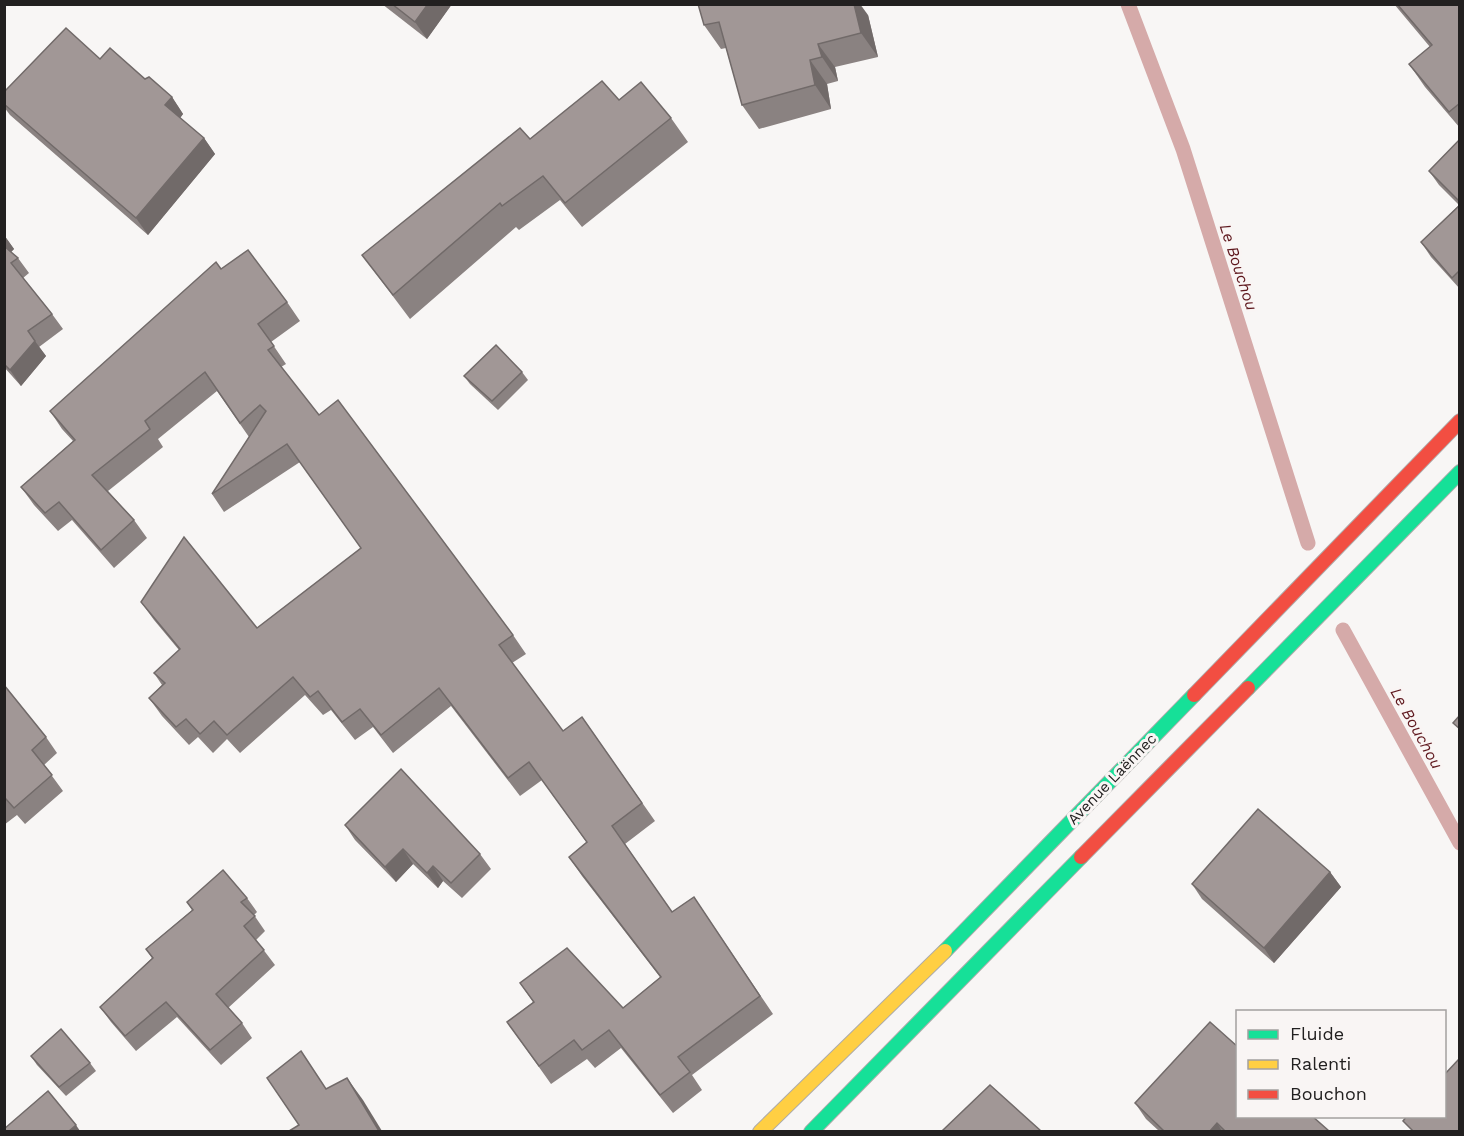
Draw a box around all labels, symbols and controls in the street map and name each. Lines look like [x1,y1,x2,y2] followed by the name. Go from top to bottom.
[1216,221,1262,313] water label: Le Bouchou
[1386,684,1447,773] water label: Le Bouchou
[1064,730,1160,828] street label: Avenue Laënnec
[1236,1010,1446,1118] legend
[1290,1023,1344,1044] text: Fluide
[1290,1053,1351,1074] text: Ralenti
[1290,1083,1367,1104] text: Bouchon

